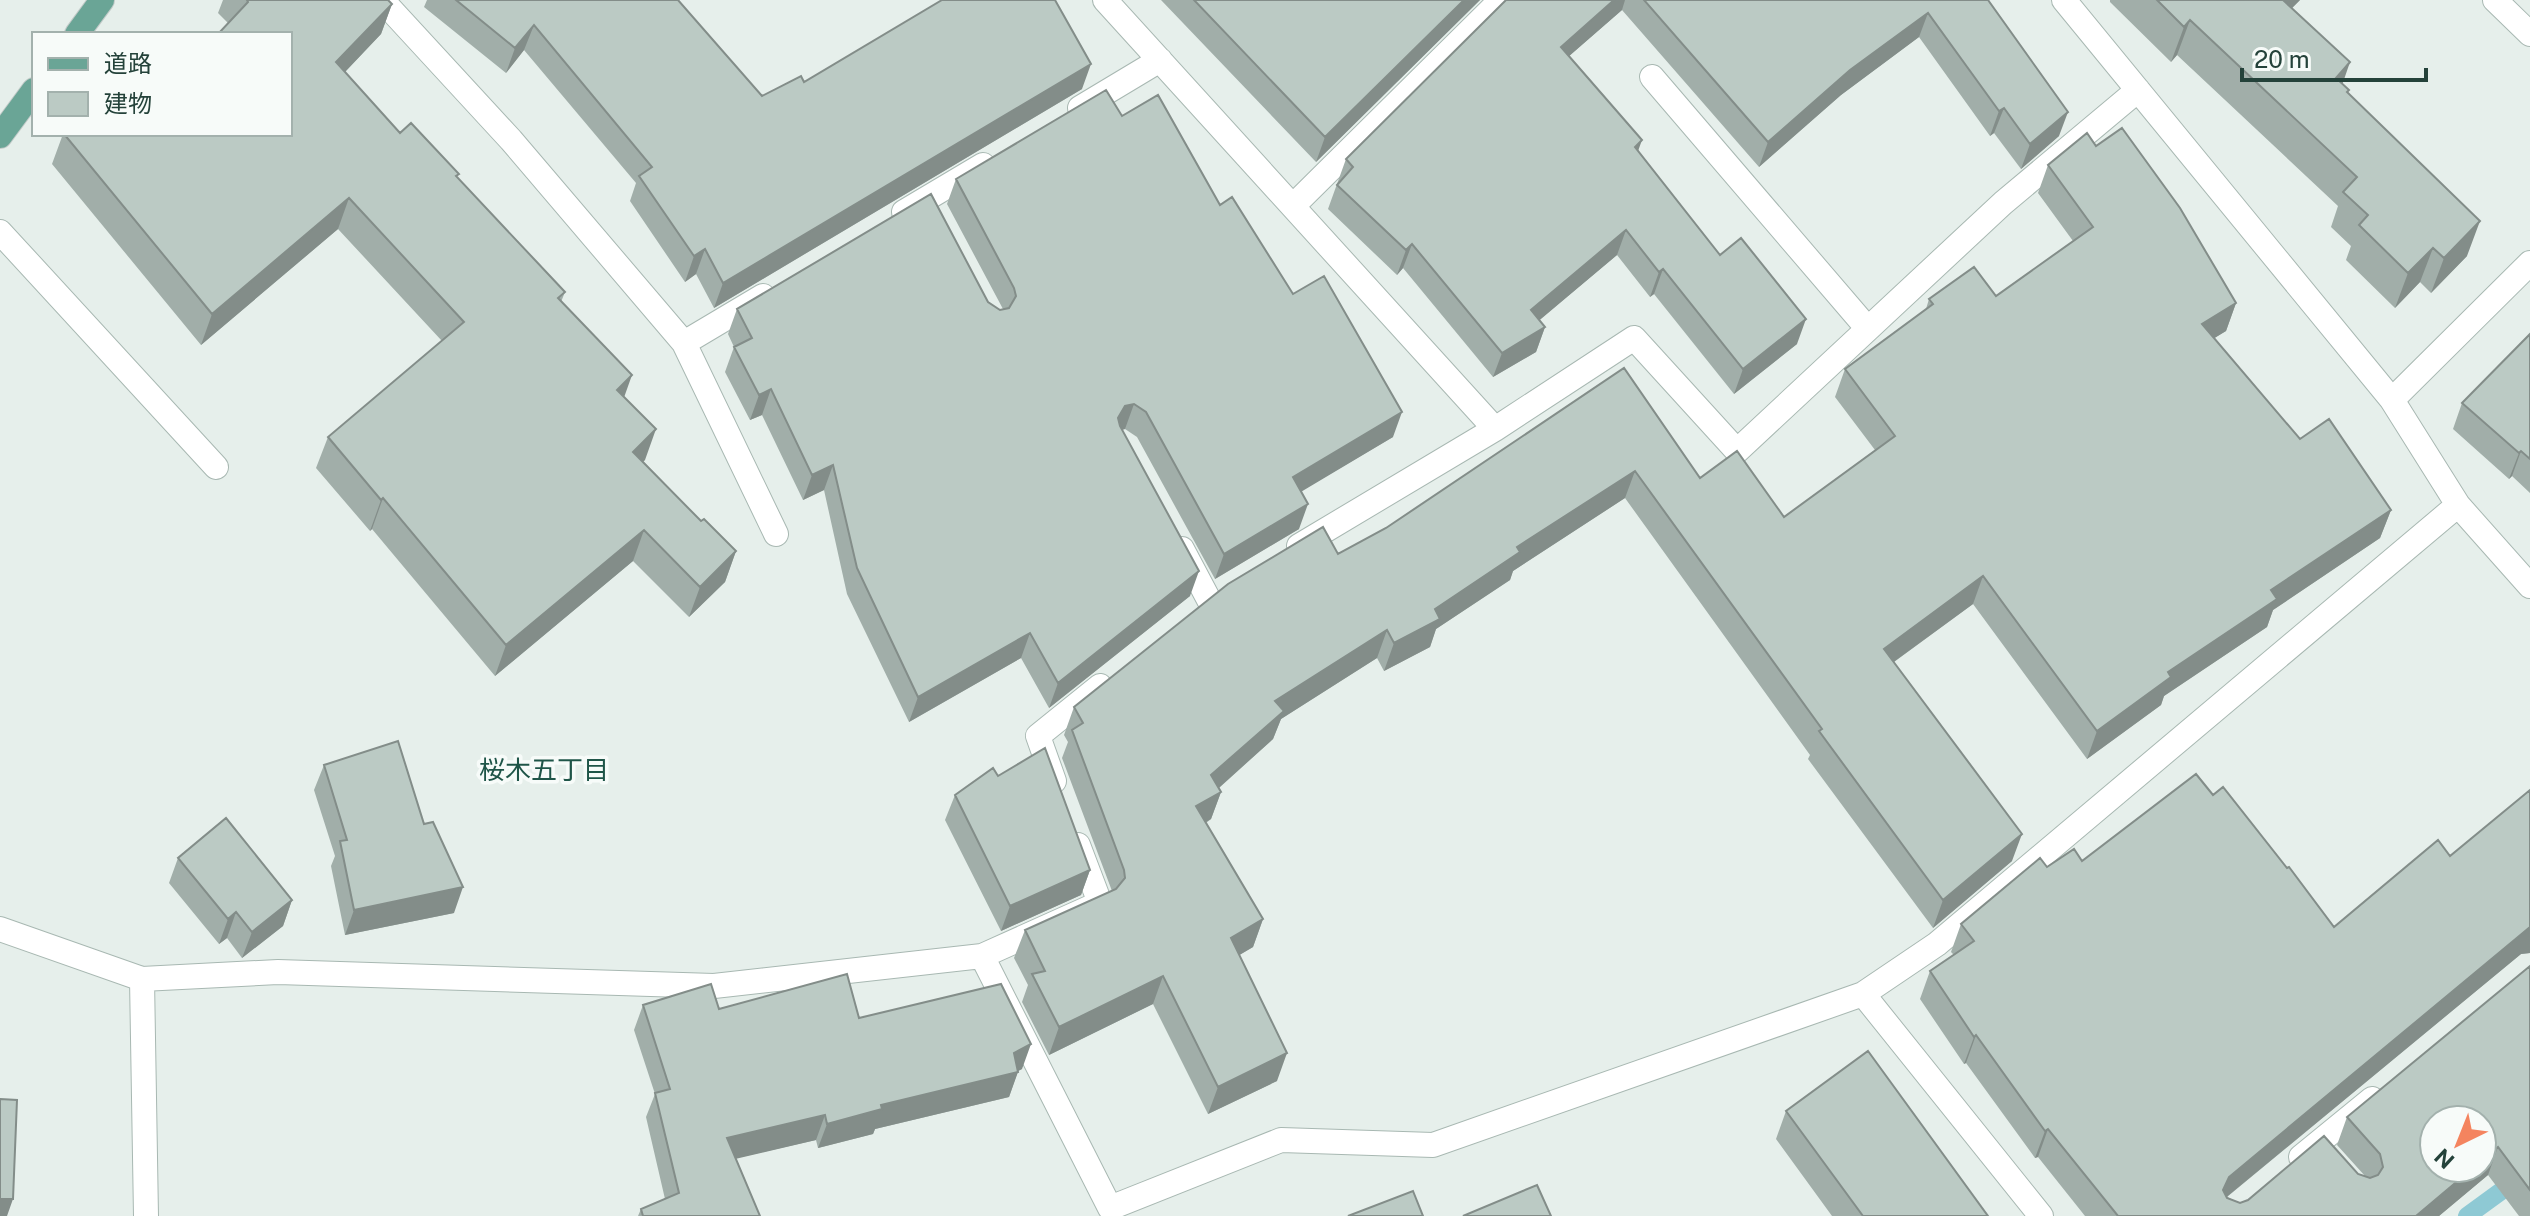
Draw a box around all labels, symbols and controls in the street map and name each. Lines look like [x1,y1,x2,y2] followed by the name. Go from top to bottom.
[32,32,292,136] legend
[2242,32,2426,82] scale bar
[2254,45,2310,73] text: 20 m
[104,49,152,77] text: 道路
[104,89,152,117] text: 建物
[479,754,609,785] district label: 桜木五丁目
[2418,1104,2498,1184] north arrow
[2429,1143,2460,1174] text: N

